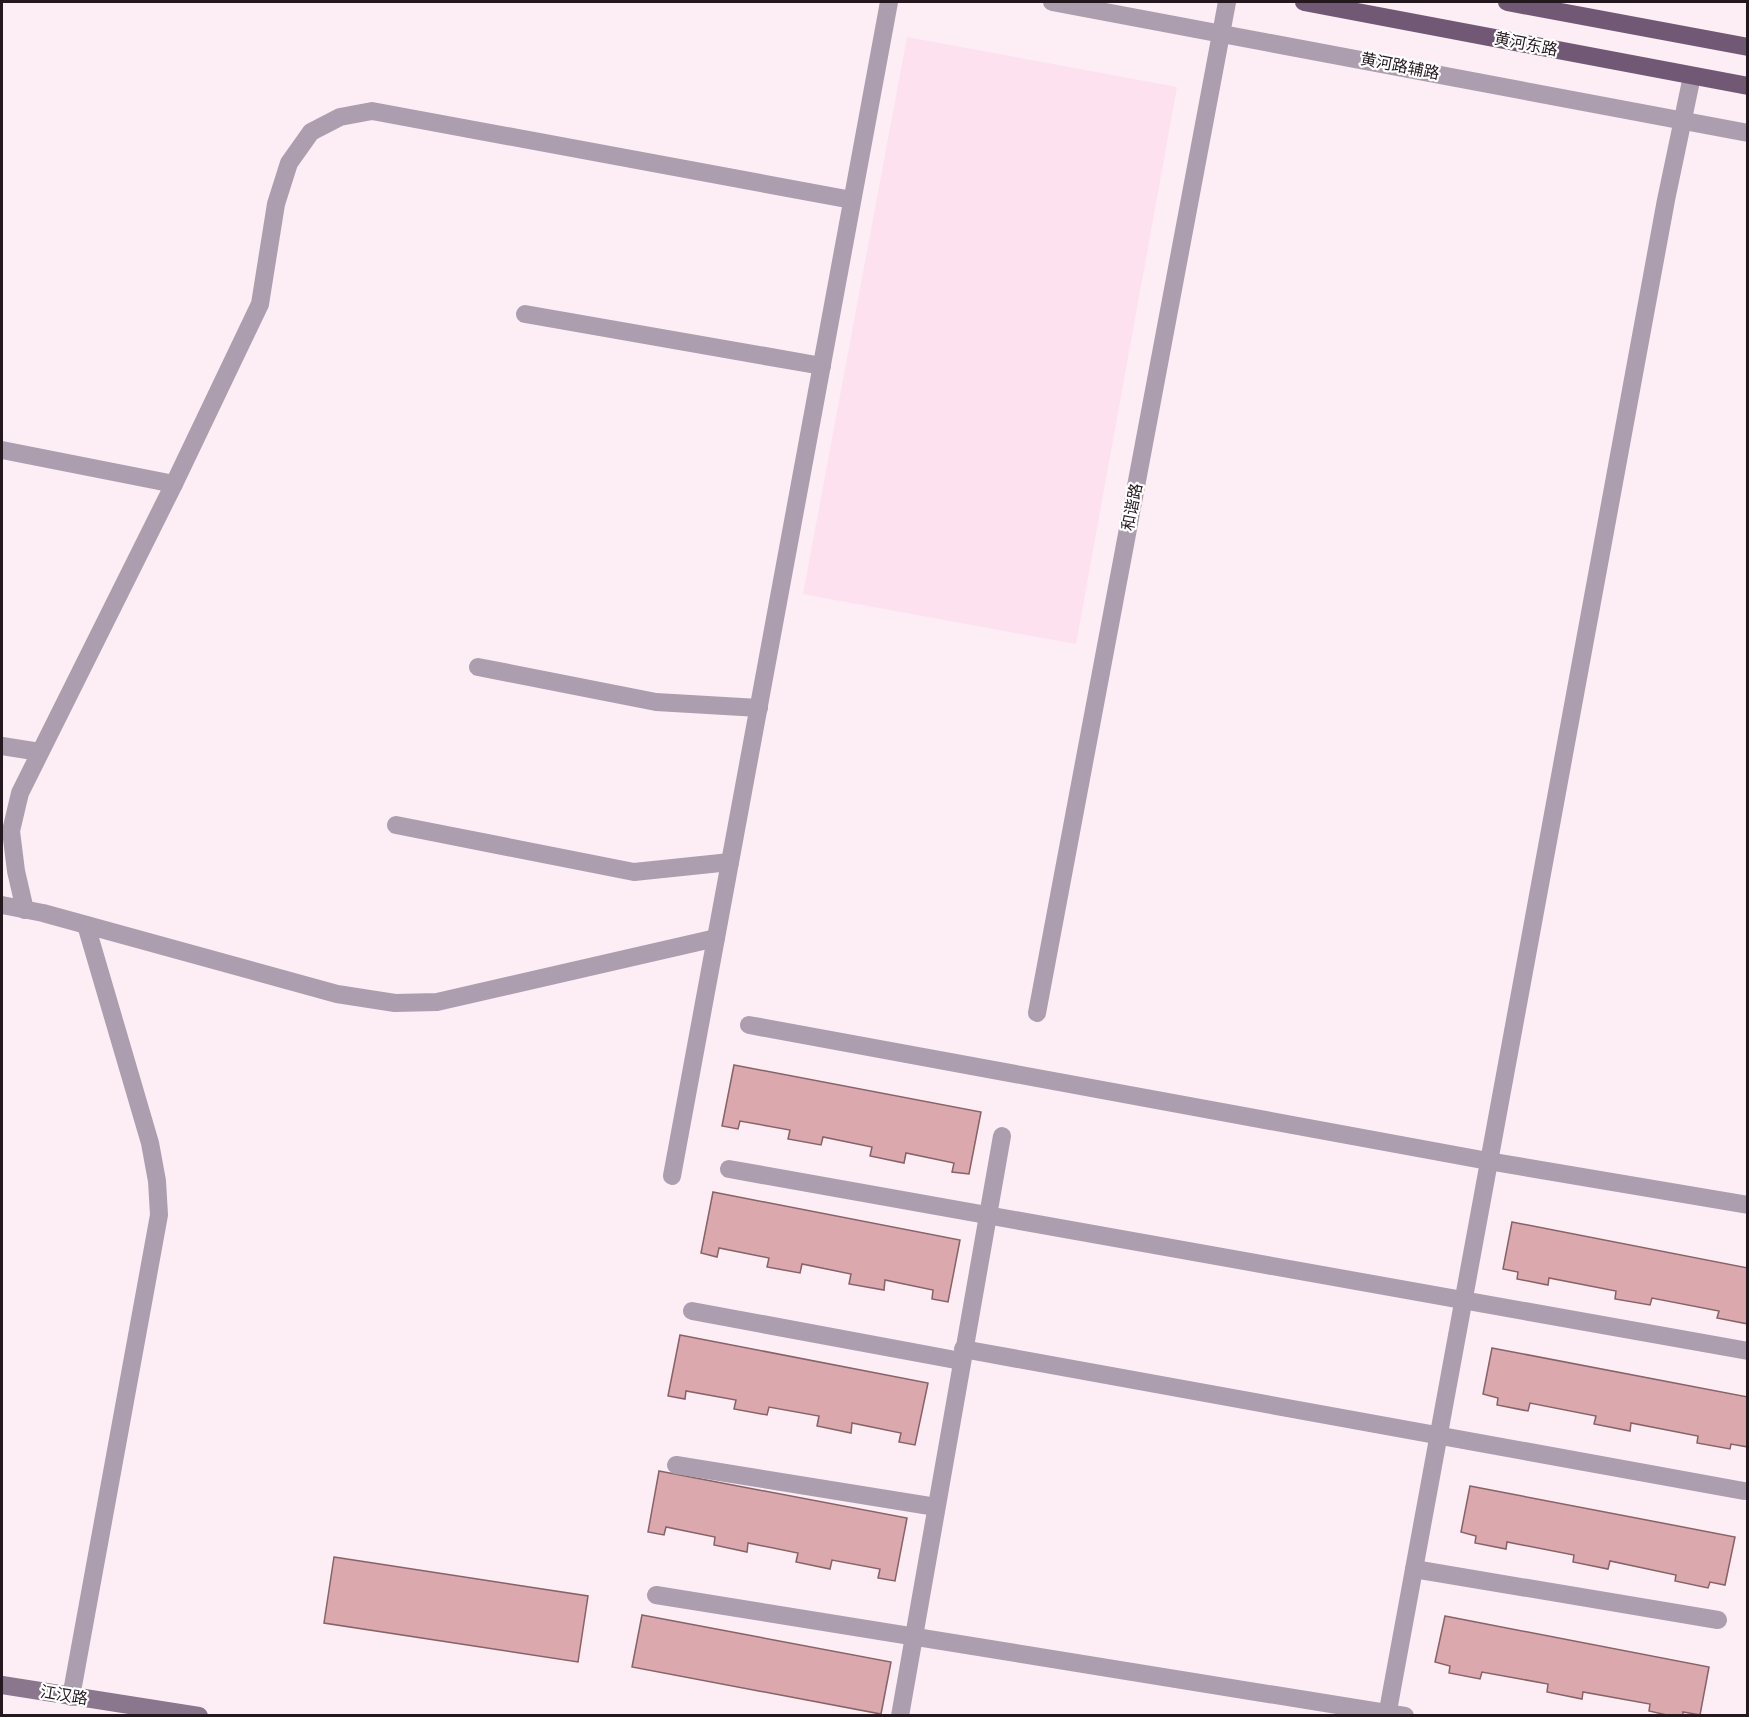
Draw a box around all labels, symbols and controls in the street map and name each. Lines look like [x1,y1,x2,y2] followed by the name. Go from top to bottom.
[1493,29,1559,59] street label: 黄河东路
[1359,49,1441,83] street label: 黄河路辅路
[1118,482,1146,532] street label: 和谐路
[39,1682,89,1708] street label: 江汉路

